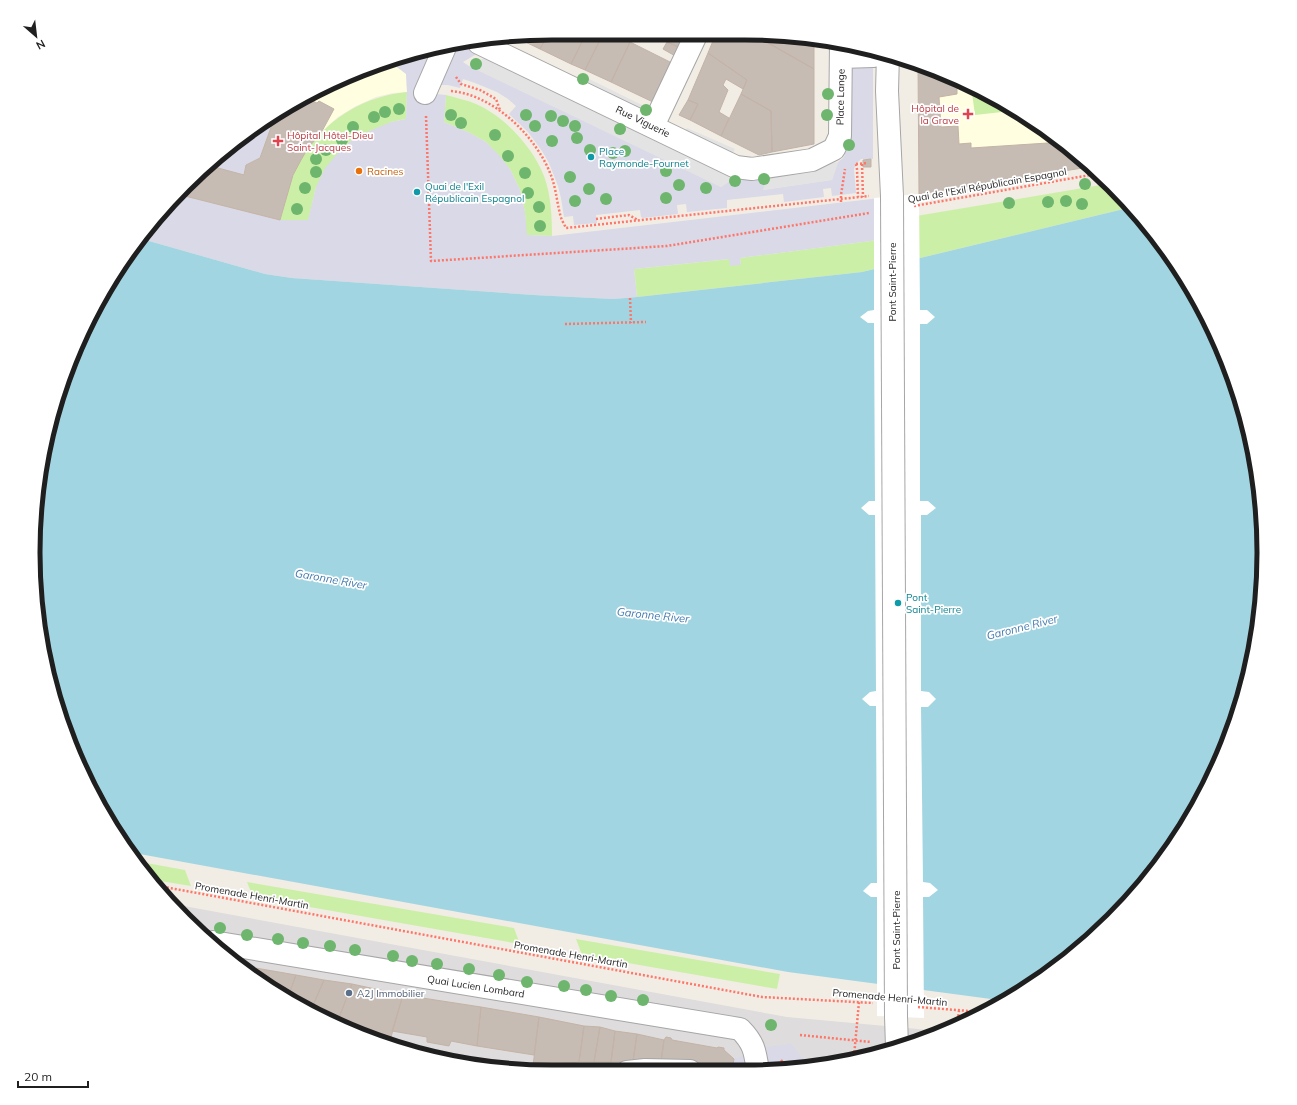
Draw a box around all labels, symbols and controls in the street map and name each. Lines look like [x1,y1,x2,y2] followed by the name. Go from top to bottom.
[16,16,56,56] north arrow
[34,37,48,53] text: N
[834,69,847,125] street label: Place Lange
[911,102,959,127] place label: Hôpital de la Grave
[614,103,672,140] street label: Rue Viguerie
[962,108,974,120] marker: Hôpital de la Grave
[287,129,373,154] place label: Hôpital Hôtel-Dieu Saint-Jacques
[272,135,284,147] marker: Hôpital Hôtel-Dieu Saint-Jacques
[599,145,689,170] place label: Place Raymonde-Fournet
[586,152,596,162] marker: Place Raymonde-Fournet
[367,165,404,178] place label: Racines
[907,165,1067,206] street label: Quai de l'Exil Républicain Espagnol
[354,166,364,176] marker: Racines
[425,180,524,205] place label: Quai de l'Exil Républicain Espagnol
[412,187,422,197] marker: Quai de l'Exil Républicain Espagnol
[886,242,899,322] street label: Pont Saint-Pierre
[294,566,369,592] water label: Garonne River
[906,591,961,616] place label: Pont Saint-Pierre
[893,598,903,608] marker: Pont Saint-Pierre
[616,604,691,626] water label: Garonne River
[985,611,1060,643] water label: Garonne River
[194,879,310,912] street label: Promenade Henri-Martin
[890,890,903,970] street label: Pont Saint-Pierre
[513,938,629,971] street label: Promenade Henri-Martin
[426,972,525,1001] street label: Quai Lucien Lombard
[832,986,948,1009] street label: Promenade Henri-Martin
[357,987,425,1000] place label: A2J Immobilier
[344,988,354,998] marker: A2J Immobilier
[18,1063,88,1089] scale bar
[24,1069,52,1084] text: 20 m

